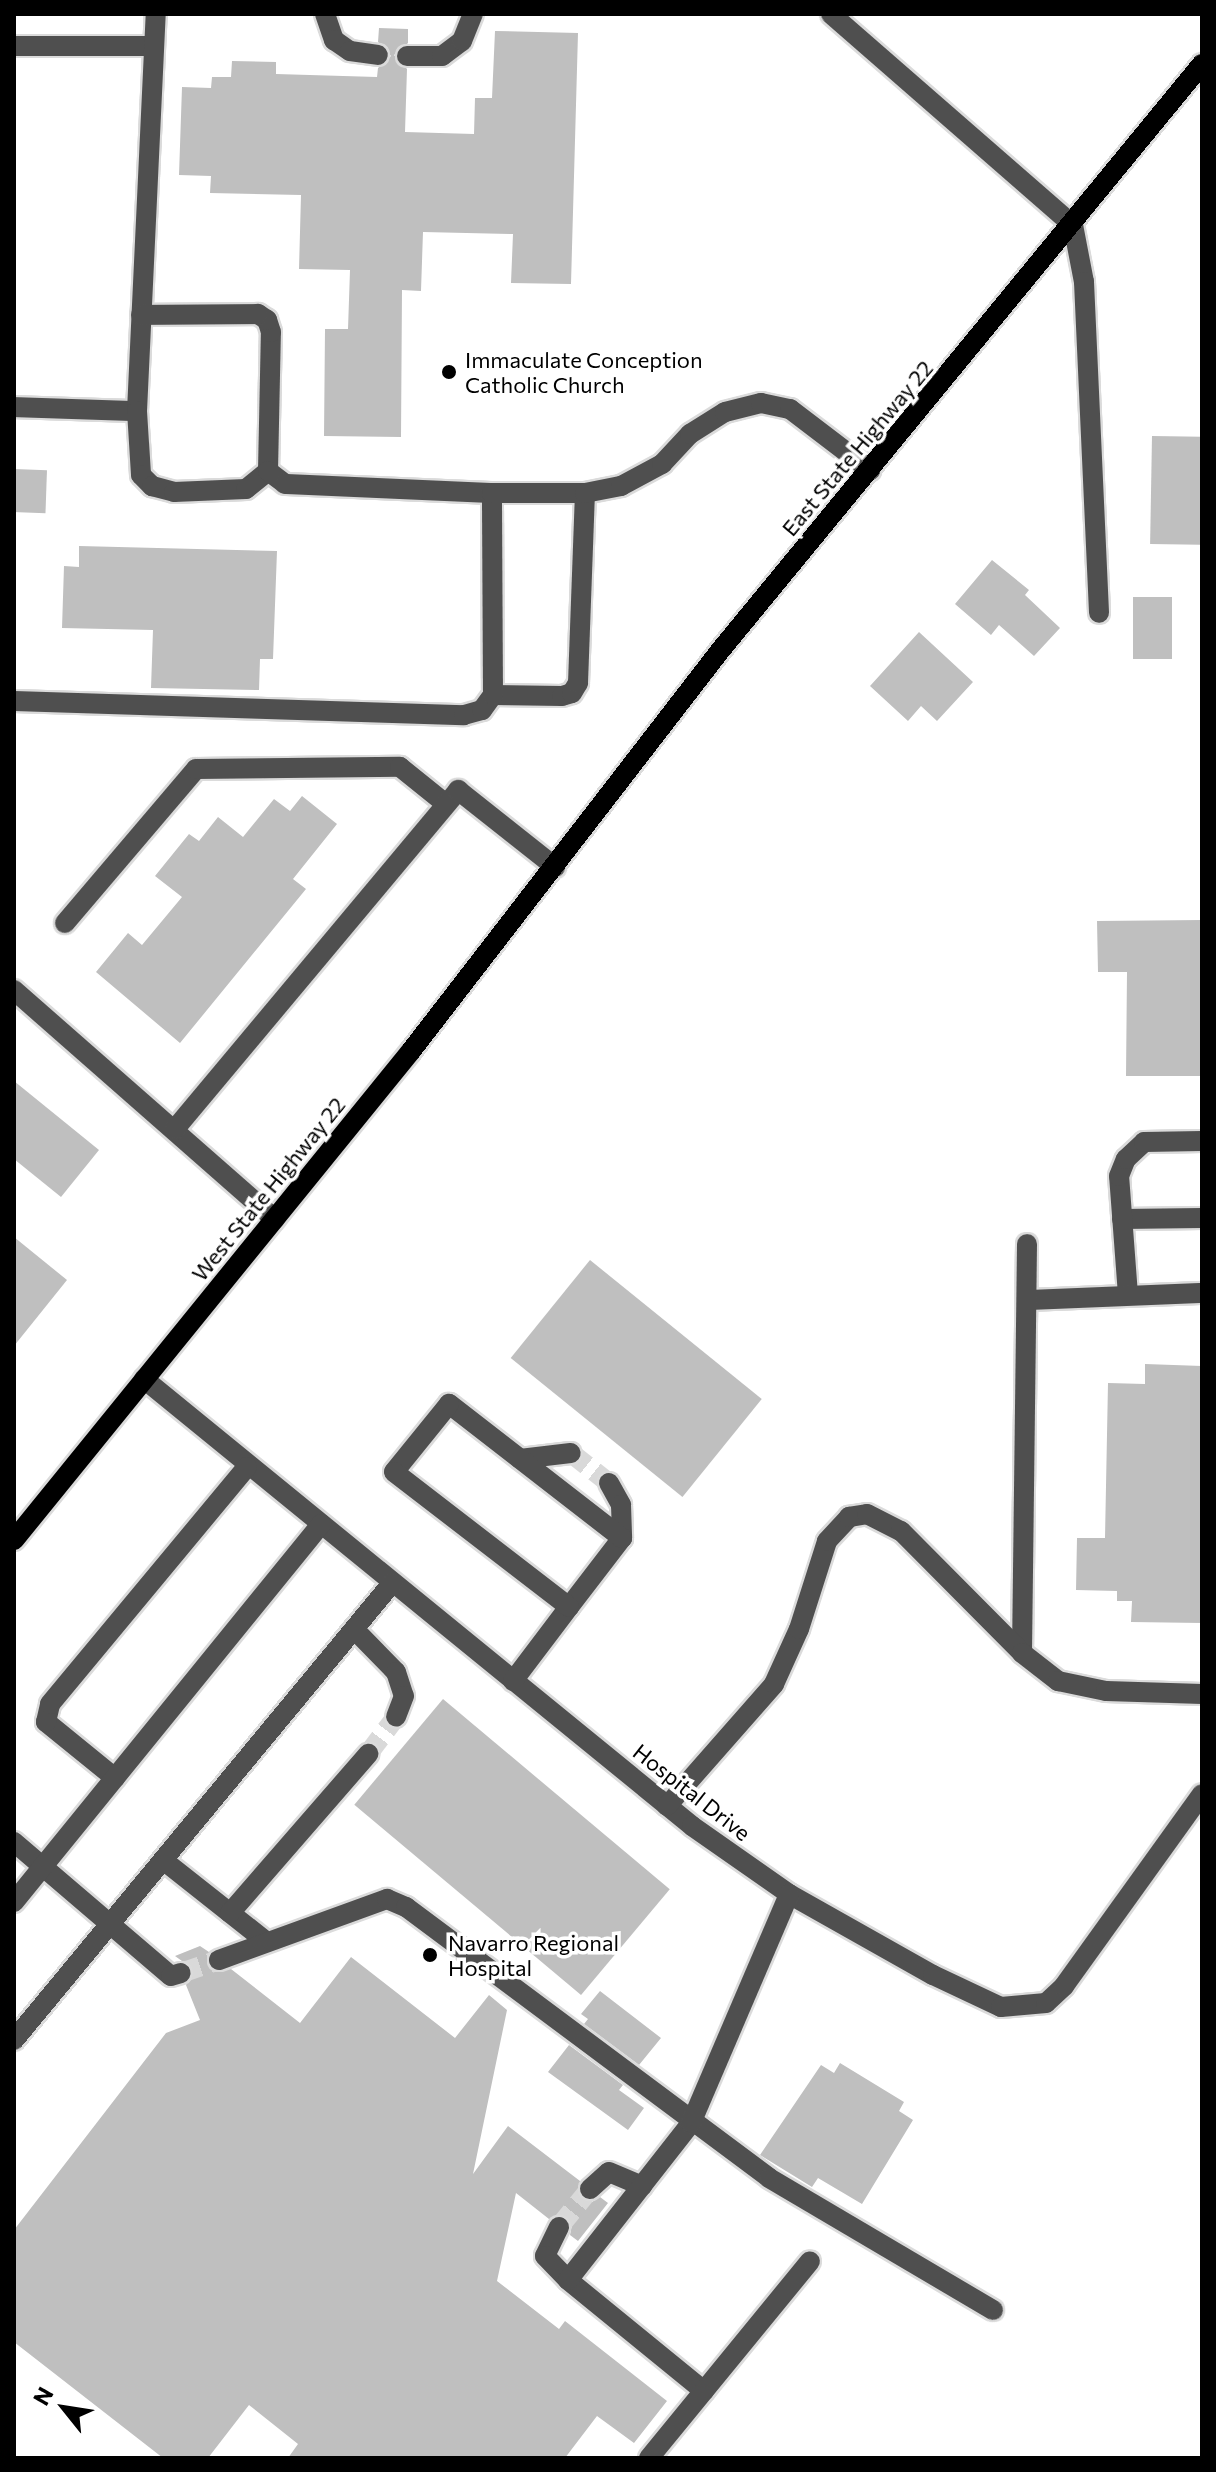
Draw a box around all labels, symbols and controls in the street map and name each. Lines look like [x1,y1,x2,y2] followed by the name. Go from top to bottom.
[465,346,703,398] place label: Immaculate Conception Catholic Church
[776,355,938,541] street label: East State Highway 22
[440,363,458,381] marker: Immaculate Conception Catholic Church
[186,1092,350,1286] street label: West State Highway 22
[628,1738,756,1846] street label: Hospital Drive
[448,1929,619,1980] place label: Navarro Regional Hospital
[419,1944,441,1966] marker: Navarro Regional Hospital
[24,2368,104,2448] north arrow
[27,2382,59,2410] text: N

